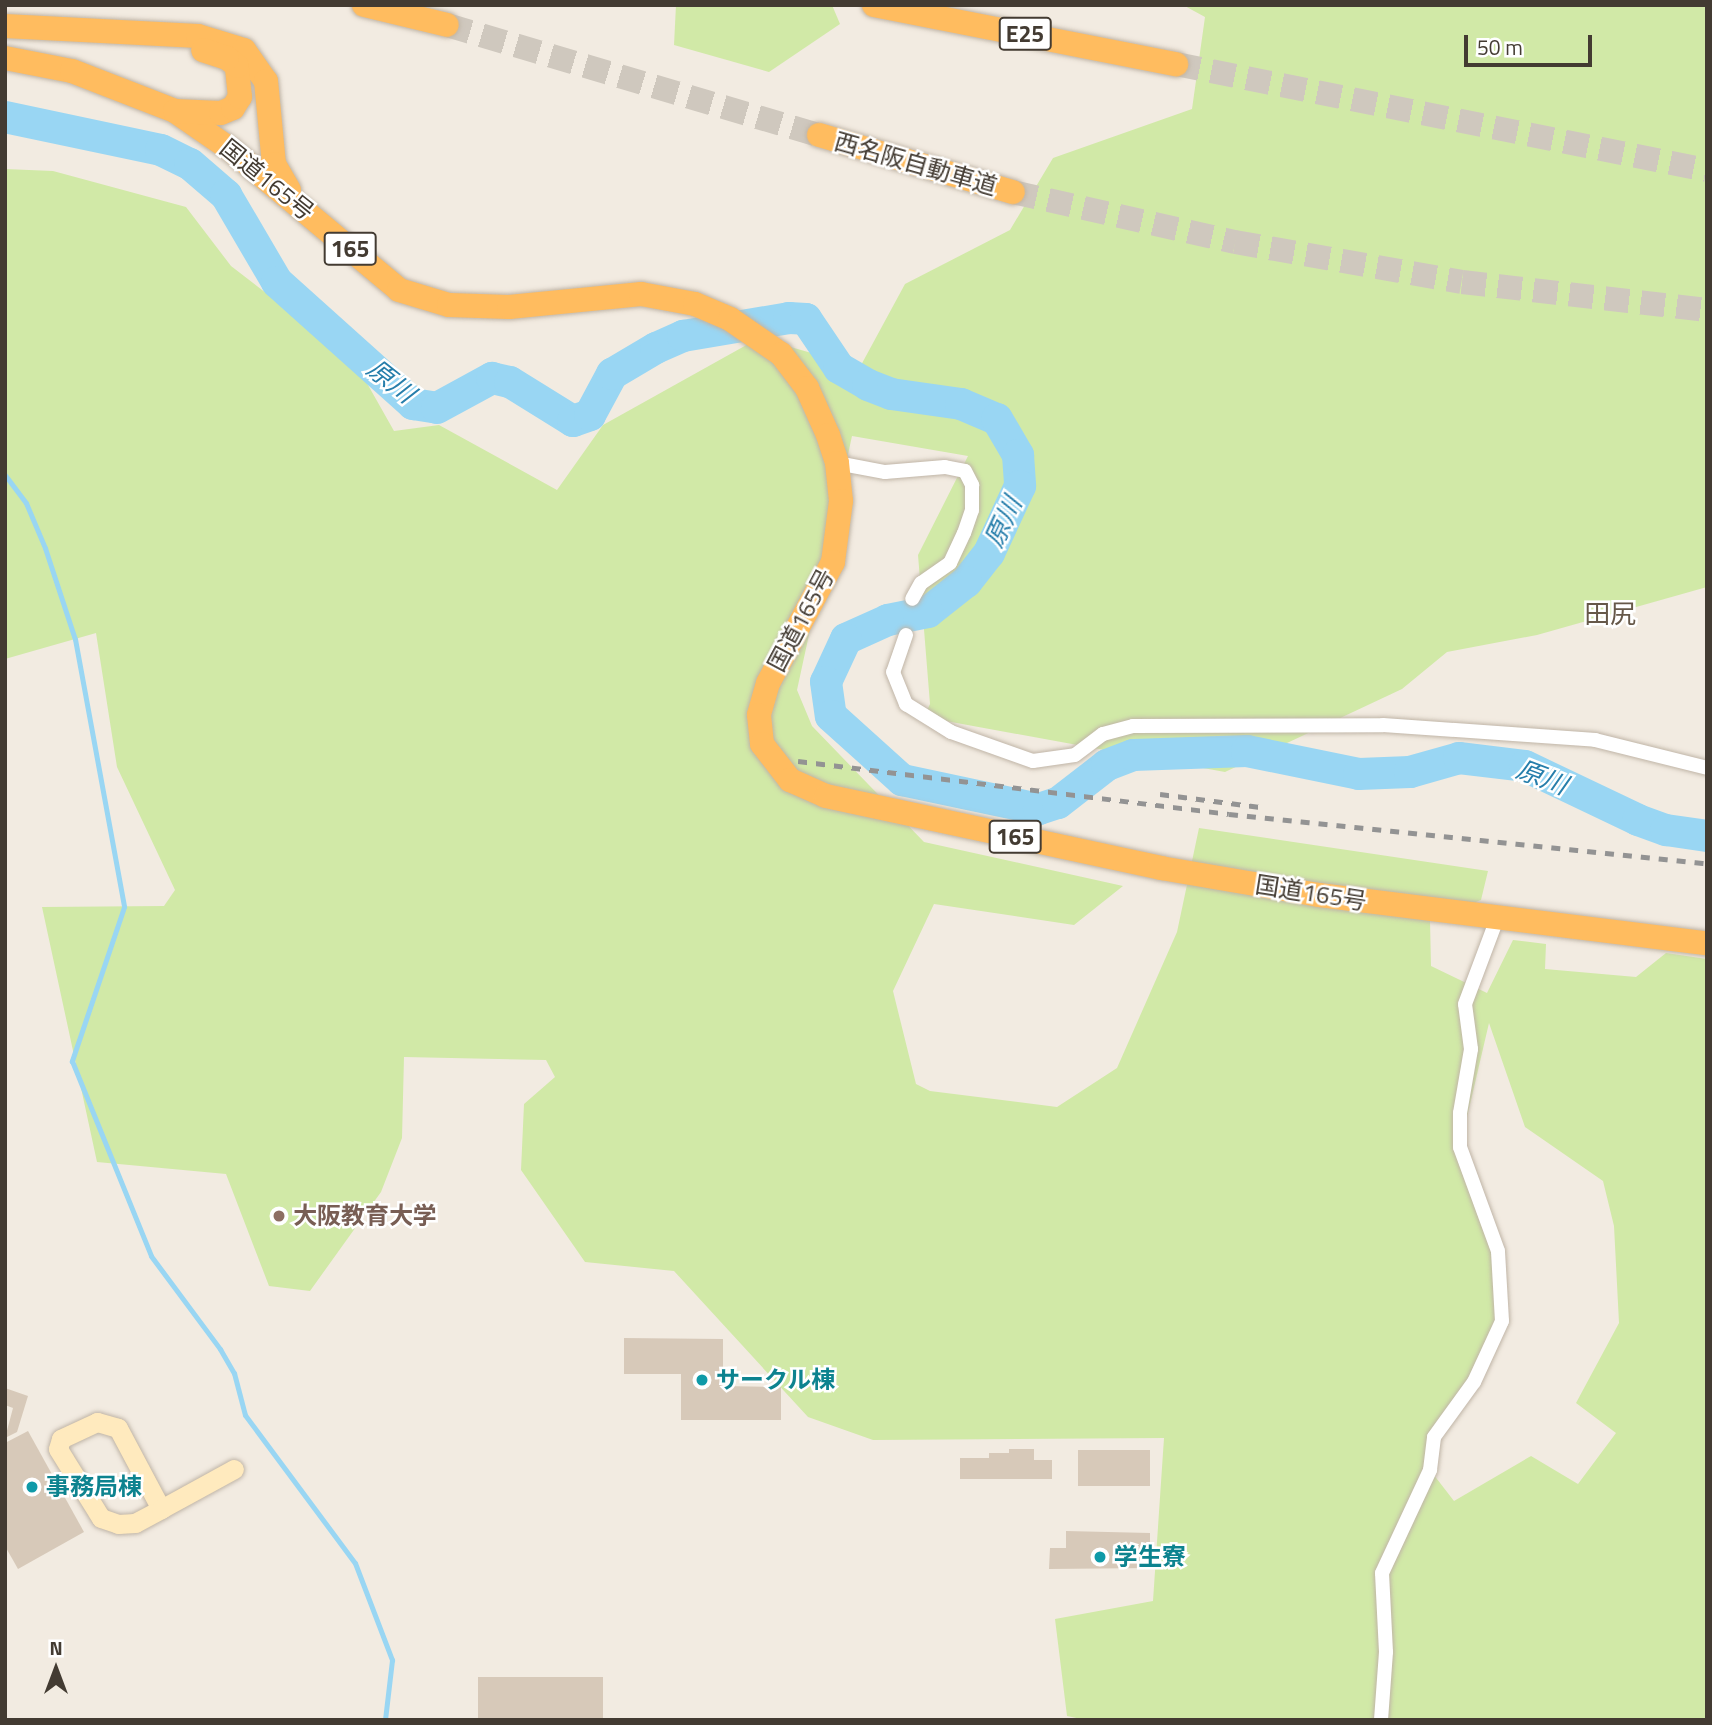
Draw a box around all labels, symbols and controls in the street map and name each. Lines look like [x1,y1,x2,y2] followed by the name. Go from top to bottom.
[997,14,1053,54] road number: E25
[1467,21,1595,65] scale bar
[1477,31,1523,63] text: 50 m
[831,127,1001,201] street label: 西名阪自動車道
[214,133,320,227] street label: 国道165号
[322,230,378,268] road number: 165
[361,353,421,409] water label: 原川
[978,492,1028,552] water label: 原川
[762,564,840,676] street label: 国道165号
[1584,598,1636,630] district label: 田尻
[1512,753,1572,801] water label: 原川
[987,818,1043,856] road number: 165
[1253,870,1369,916] street label: 国道165号
[293,1202,437,1230] place label: 大阪教育大学
[271,1208,287,1224] marker: 大阪教育大学
[716,1366,836,1394] place label: サークル棟
[694,1372,710,1388] marker: サークル棟
[46,1473,142,1501] place label: 事務局棟
[24,1479,40,1495] marker: 事務局棟
[1114,1543,1186,1571] place label: 学生寮
[1092,1549,1108,1565] marker: 学生寮
[49,1633,63,1662] text: N
[21,1634,91,1704] north arrow

